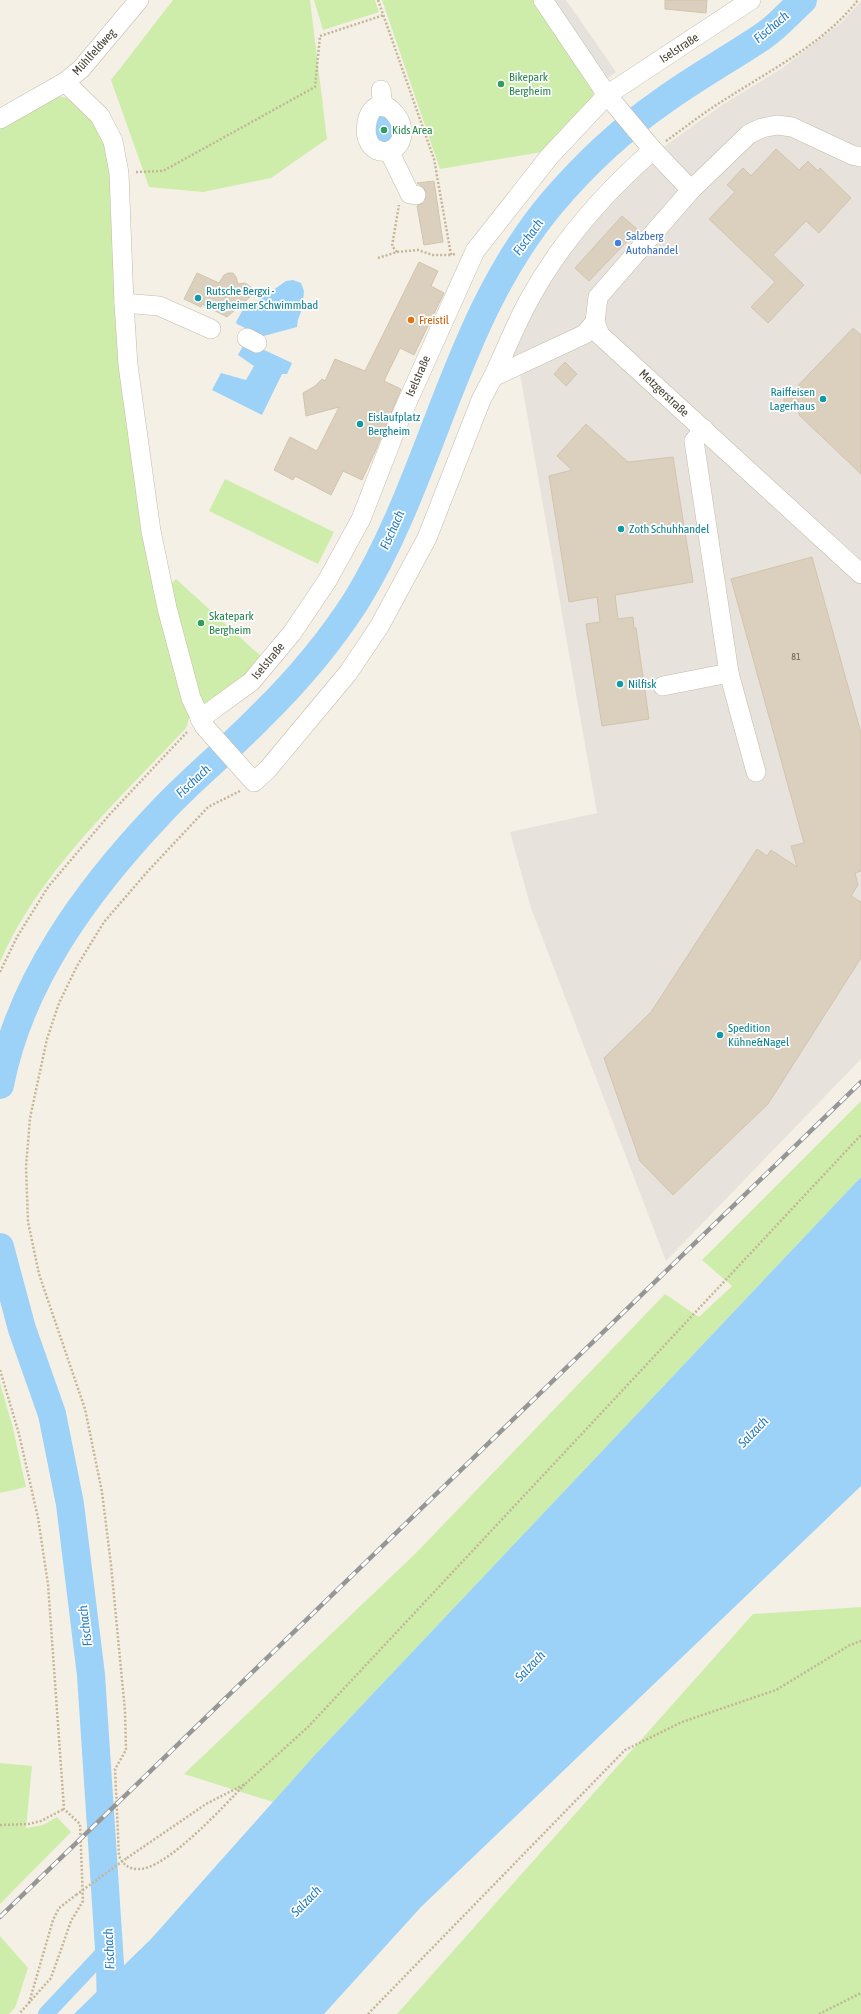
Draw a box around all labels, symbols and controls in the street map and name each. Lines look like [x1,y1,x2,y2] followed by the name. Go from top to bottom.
[750,8,792,46] water label: Fischach
[69,25,119,78] street label: Mühlfeldweg
[657,30,701,66] street label: Iselstraße
[509,70,551,98] place label: Bikepark Bergheim
[496,79,506,89] marker: Bikepark Bergheim
[392,123,433,137] place label: Kids Area
[379,125,389,135] marker: Kids Area
[510,215,547,258] water label: Fischach
[626,229,679,257] place label: Salzberg Autohandel
[613,238,623,248] marker: Salzberg Autohandel
[206,284,318,312] place label: Rutsche Bergxi - Bergheimer Schwimmbad
[193,293,203,303] marker: Rutsche Bergxi - Bergheimer Schwimmbad
[419,313,450,327] place label: Freistil
[406,315,416,325] marker: Freistil
[403,353,433,399] street label: Iselstraße
[636,366,692,420] street label: Metzgerstraße
[769,385,815,413] place label: Raiffeisen Lagerhaus
[818,394,828,404] marker: Raiffeisen Lagerhaus
[368,410,421,438] place label: Eislaufplatz Bergheim
[355,419,365,429] marker: Eislaufplatz Bergheim
[377,508,407,552] water label: Fischach
[629,522,710,536] place label: Zoth Schuhhandel
[616,524,626,534] marker: Zoth Schuhhandel
[209,609,254,637] place label: Skatepark Bergheim
[196,618,206,628] marker: Skatepark Bergheim
[249,640,287,682] street label: Iselstraße
[791,651,801,662] house number: 81
[628,677,657,691] place label: Nilfisk
[615,679,625,689] marker: Nilfisk
[173,761,214,800] water label: Fischach
[728,1021,790,1049] place label: Spedition Kühne&Nagel
[715,1030,725,1040] marker: Spedition Kühne&Nagel
[734,1413,772,1451] water label: Salzach
[75,1604,95,1647] water label: Fischach
[511,1647,549,1685] water label: Salzach
[287,1882,325,1920] water label: Salzach
[100,1927,118,1970] water label: Fischach

